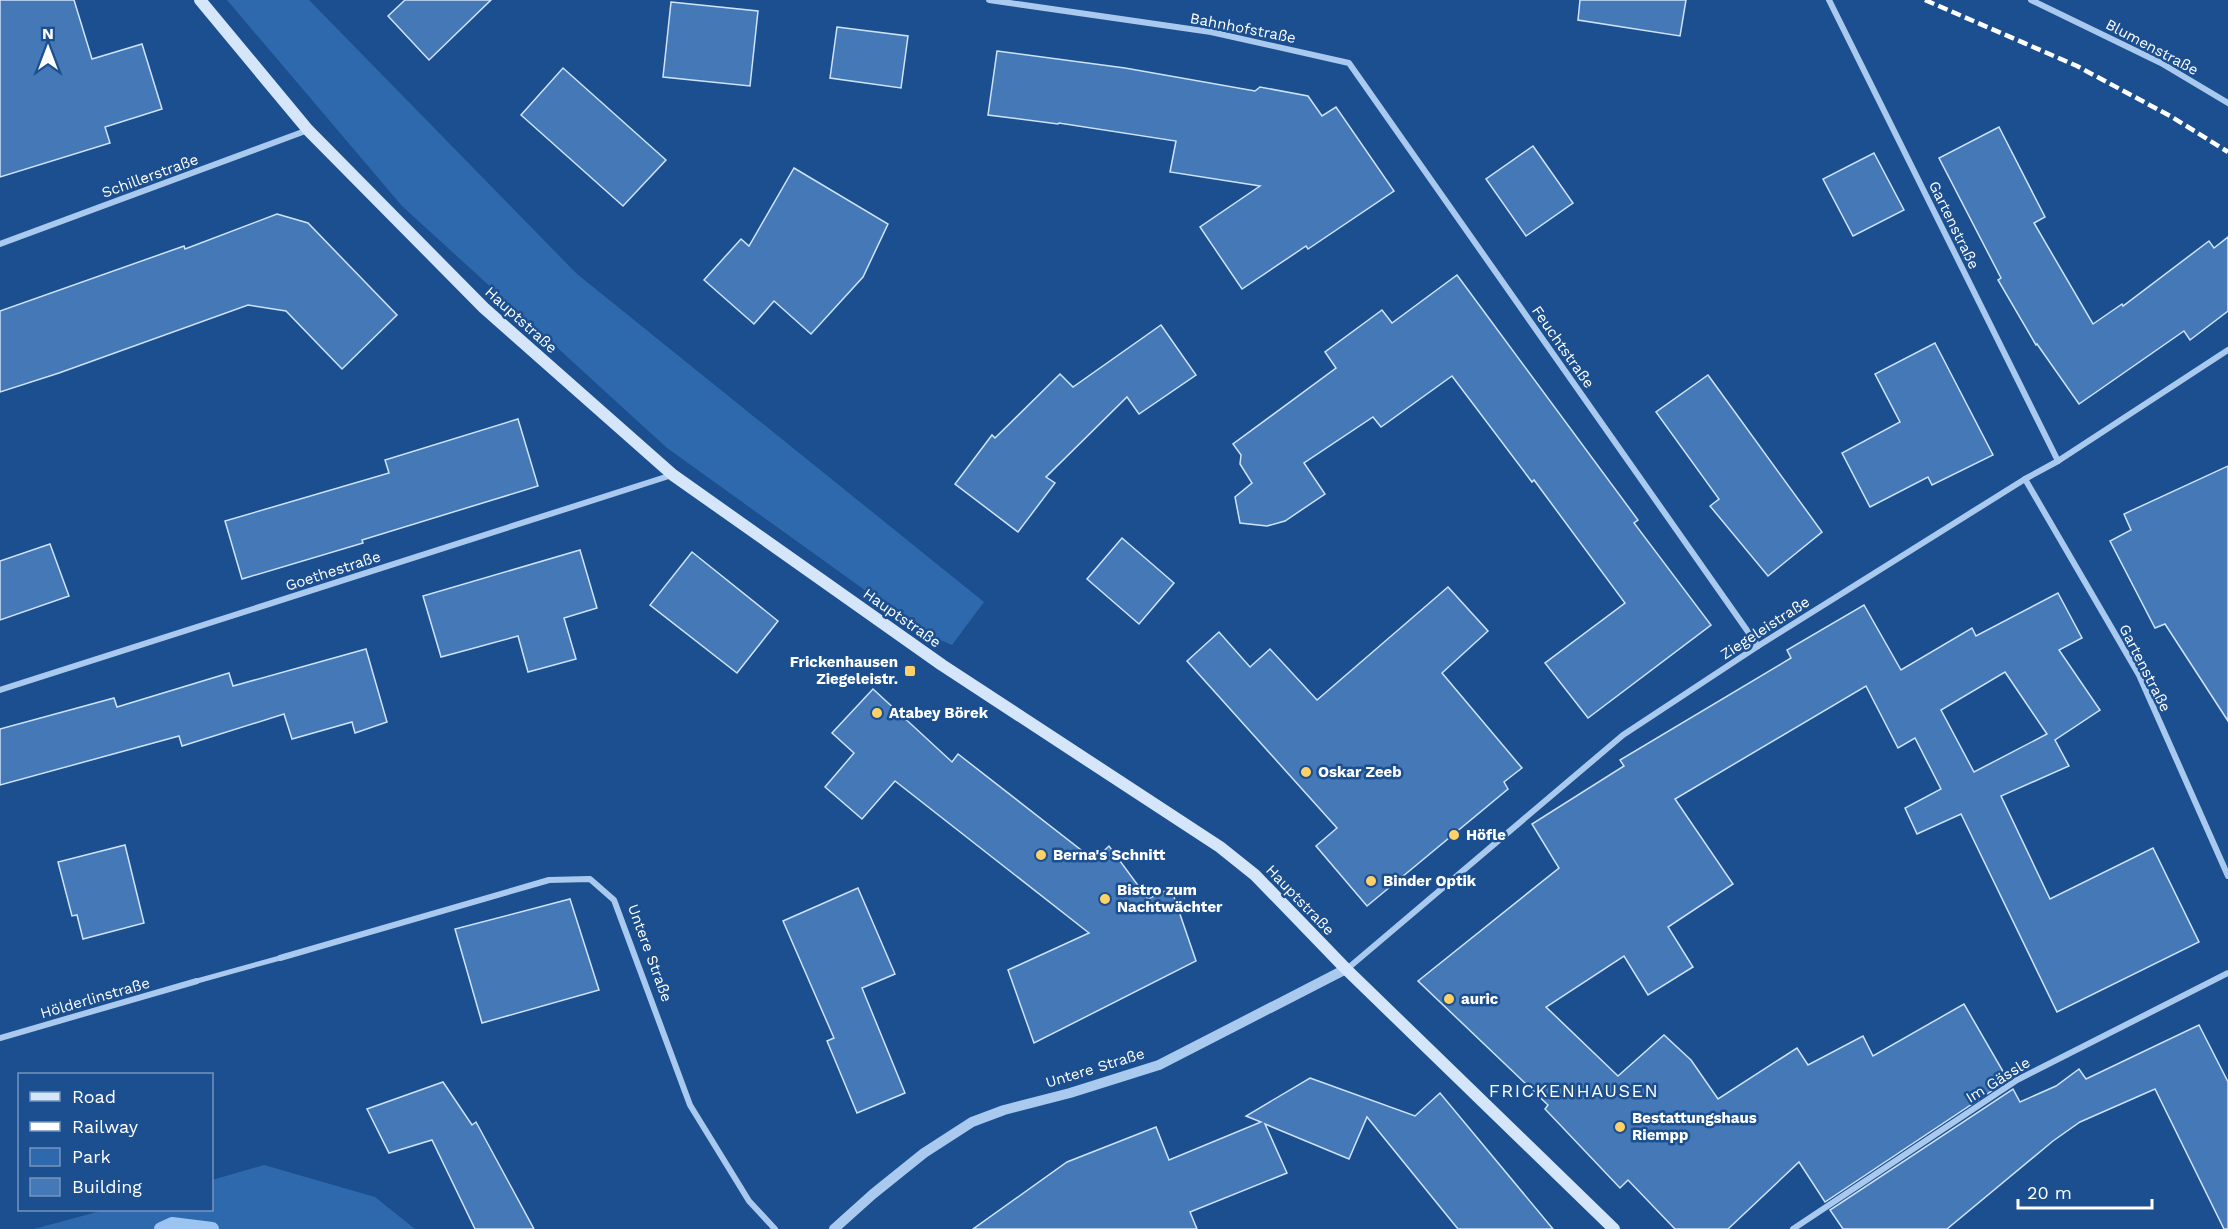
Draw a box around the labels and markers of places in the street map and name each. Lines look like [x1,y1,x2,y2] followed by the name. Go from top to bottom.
[790,653,898,688] place label: Frickenhausen Ziegeleistr.
[903,664,917,678] marker: Frickenhausen Ziegeleistr.
[889,704,989,722] place label: Atabey Börek
[870,706,884,720] marker: Atabey Börek
[1318,763,1402,781] place label: Oskar Zeeb
[1299,765,1313,779] marker: Oskar Zeeb
[1466,826,1506,844] place label: Höfle
[1447,828,1461,842] marker: Höfle
[1053,846,1166,864] place label: Berna's Schnitt
[1034,848,1048,862] marker: Berna's Schnitt
[1383,872,1477,890] place label: Binder Optik
[1364,874,1378,888] marker: Binder Optik
[1117,881,1223,916] place label: Bistro zum Nachtwächter
[1098,892,1112,906] marker: Bistro zum Nachtwächter
[1461,990,1499,1008] place label: auric
[1442,992,1456,1006] marker: auric
[1632,1109,1757,1144] place label: Bestattungshaus Riempp
[1613,1120,1627,1134] marker: Bestattungshaus Riempp

